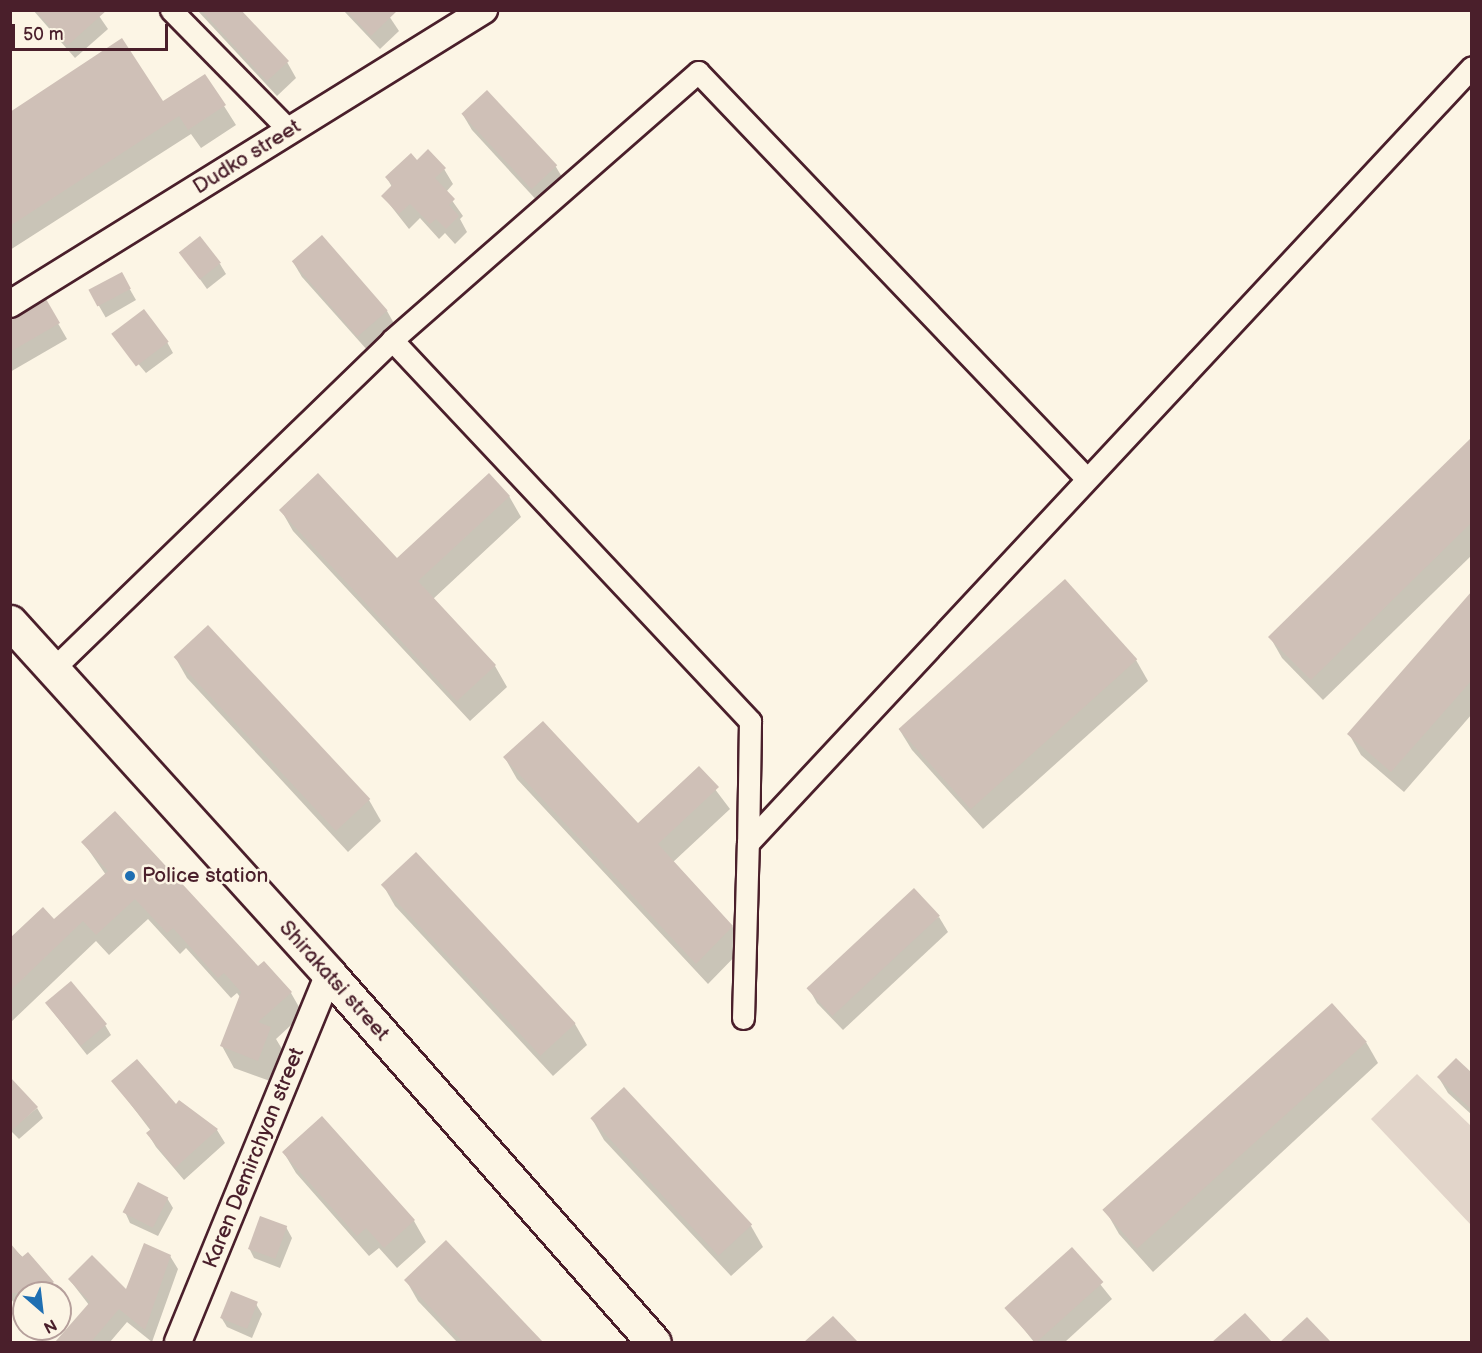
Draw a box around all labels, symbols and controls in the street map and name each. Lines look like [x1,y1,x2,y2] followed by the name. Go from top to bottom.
[15,12,171,50] scale bar
[23,24,64,45] text: 50 m
[189,114,305,200] street label: Dudko street
[142,863,268,889] place label: Police station
[123,869,137,883] marker: Police station
[274,916,394,1046] street label: Shirakatsi street
[198,1044,310,1272] street label: Karen Demirchyan street
[12,1281,72,1341] north arrow
[40,1314,60,1337] text: N

